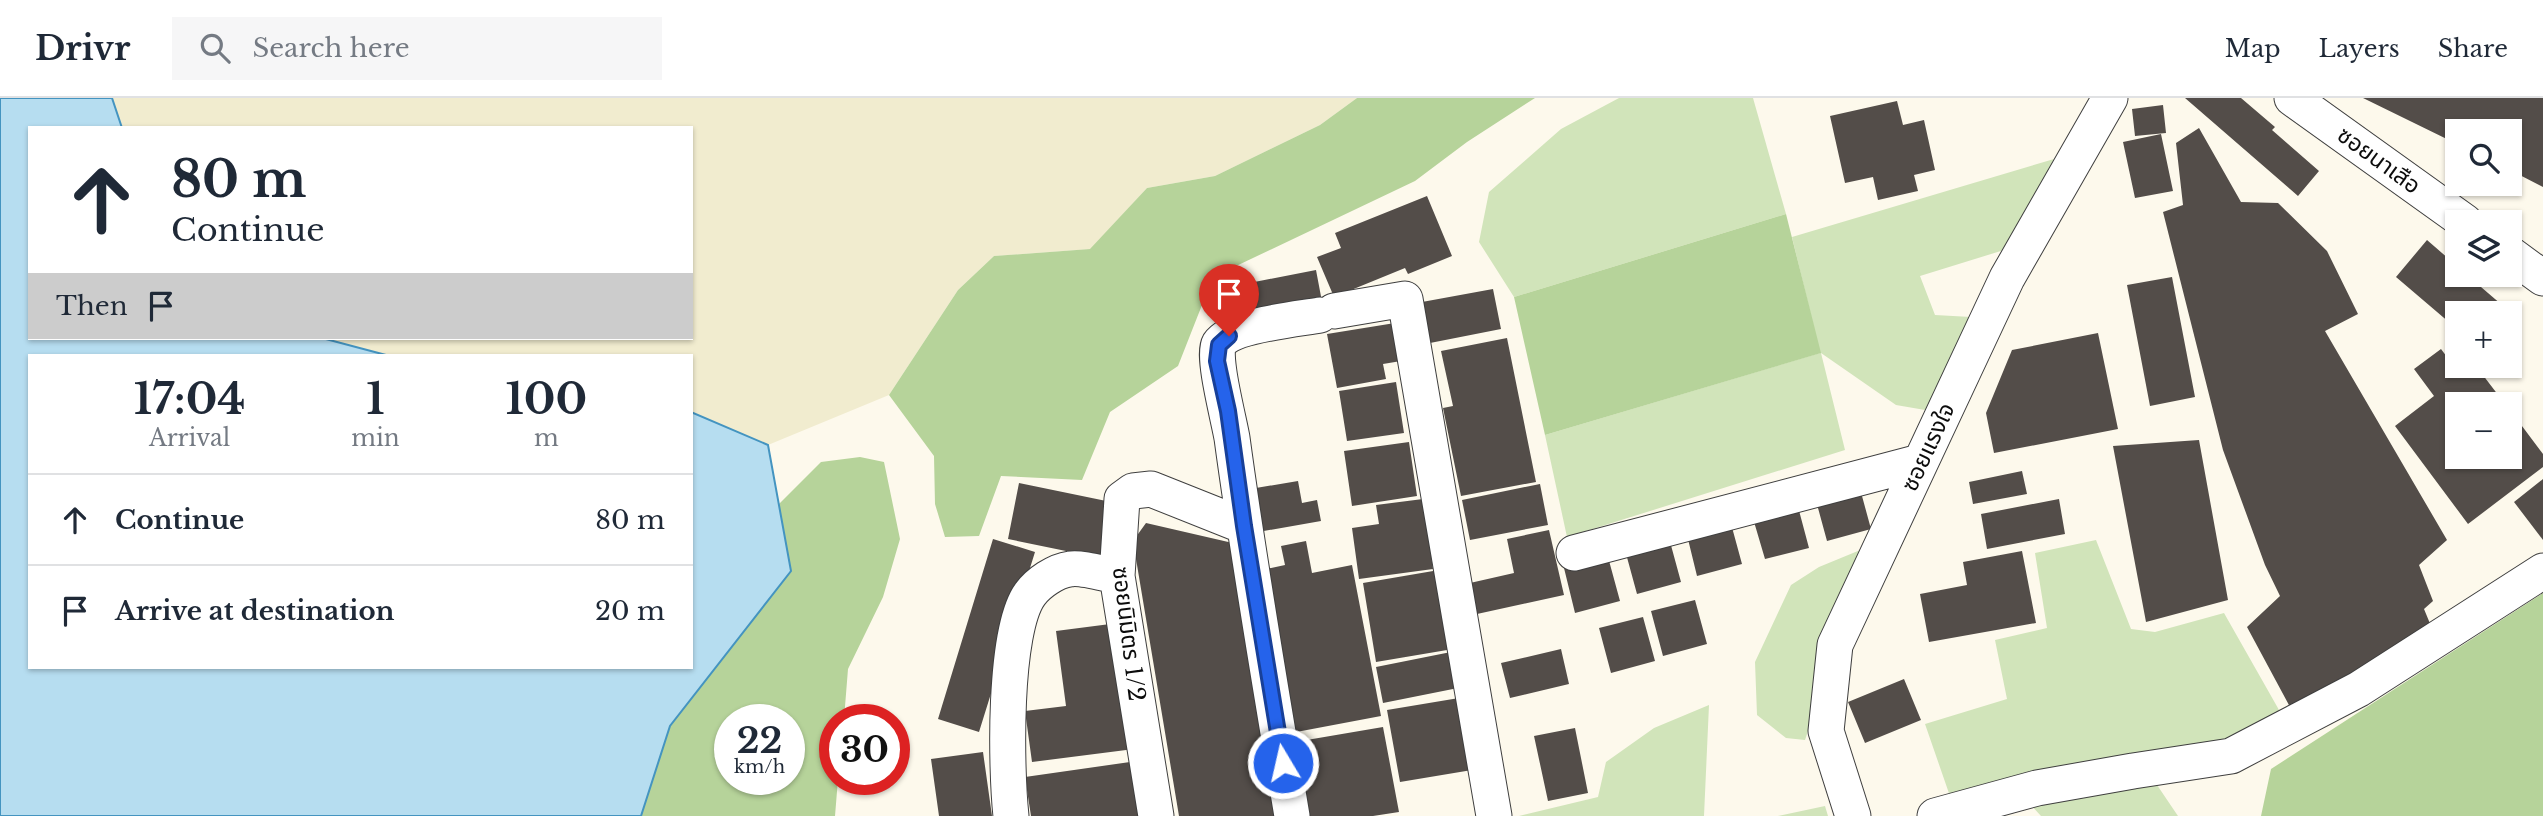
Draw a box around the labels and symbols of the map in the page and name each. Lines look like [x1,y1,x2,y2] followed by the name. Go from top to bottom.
[2332,120,2426,200] street label: ซอยนาเสือ
[1199,264,1259,336] pin
[1895,398,1961,496] street label: ซอยแรงใจ
[1107,565,1151,703] street label: ซอยนิมิตร 1/2
[819,704,910,795] speed limit sign: 30
[1246,726,1320,800] position arrow

